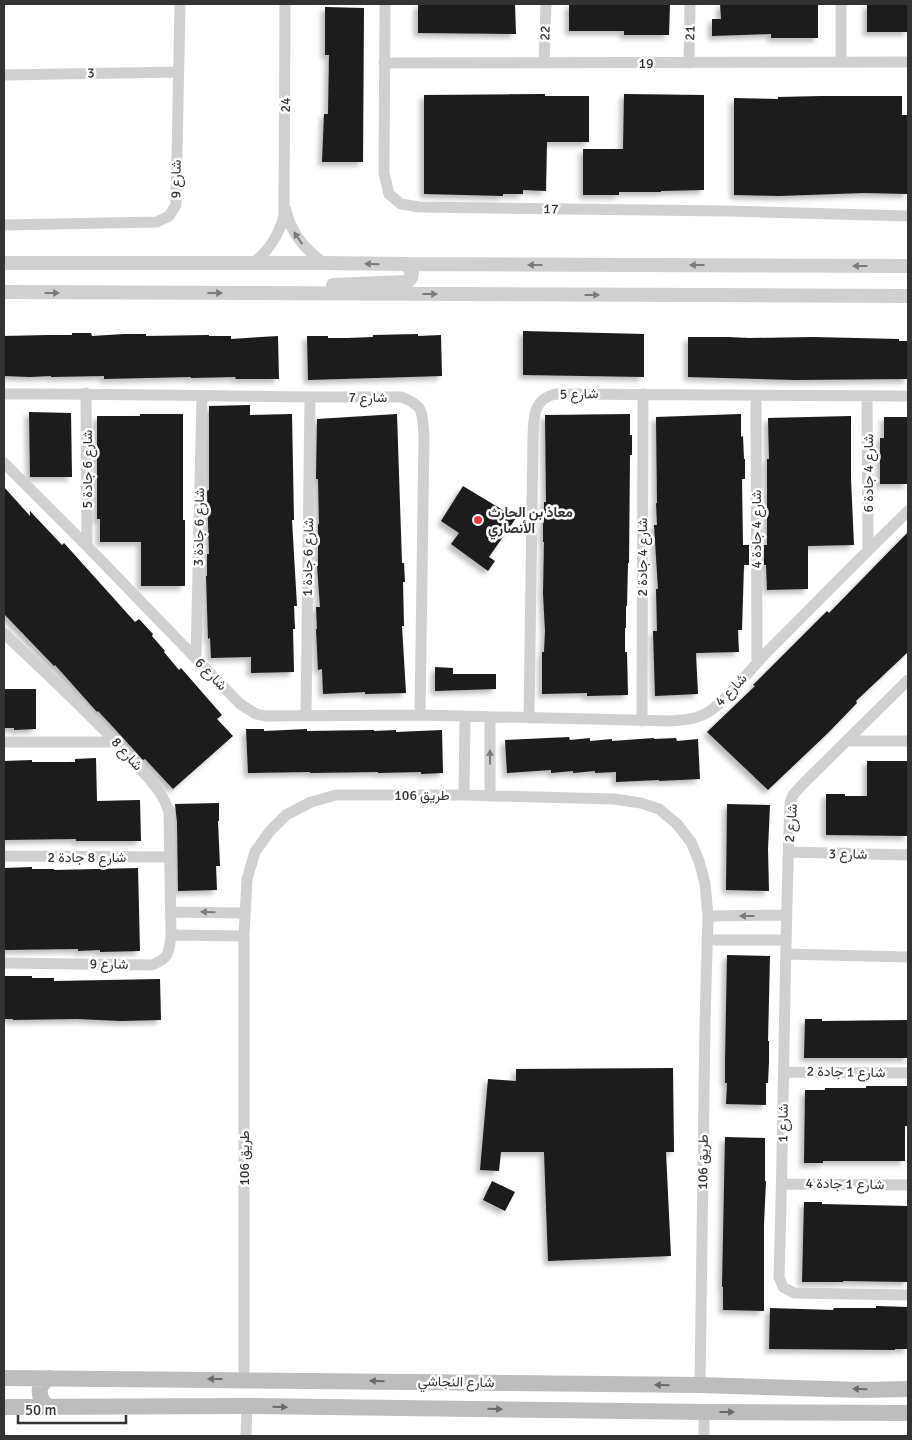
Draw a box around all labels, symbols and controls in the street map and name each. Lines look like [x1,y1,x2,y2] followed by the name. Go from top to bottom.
[536,25,554,41] street label: 22
[681,25,699,41] street label: 21
[638,55,654,72] street label: 19
[87,64,95,82] street label: 3
[277,97,294,113] street label: 24
[167,159,187,199] street label: شارع 9
[543,200,559,218] street label: 17
[293,231,303,245] one-way arrow
[364,259,380,267] one-way arrow
[526,261,542,269] one-way arrow
[689,261,705,269] one-way arrow
[851,262,867,270] one-way arrow
[45,289,61,297] one-way arrow
[207,289,223,297] one-way arrow
[422,290,438,298] one-way arrow
[585,291,601,299] one-way arrow
[559,385,599,405] street label: شارع 5
[349,389,387,408] street label: شارع 7
[79,430,98,508] street label: شارع 6 جادة 5
[860,434,879,512] street label: شارع 4 جادة 6
[190,487,210,567] street label: شارع 6 جادة 3
[748,490,767,568] street label: شارع 4 جادة 4
[488,504,573,540] place label: معاذ بن الحارث الأنصاري
[472,514,484,526] marker: معاذ بن الحارث الأنصاري
[299,517,319,597] street label: شارع 6 جادة 1
[634,518,653,596] street label: شارع 4 جادة 2
[190,654,231,695] street label: شارع 6
[711,670,752,711] street label: شارع 4
[106,734,146,775] street label: شارع 8
[486,749,494,765] one-way arrow
[394,787,450,804] street label: طريق 106
[781,803,803,843] street label: شارع 2
[828,845,868,865] street label: شارع 3
[48,849,126,868] street label: شارع 8 جادة 2
[200,908,216,916] one-way arrow
[739,912,755,920] one-way arrow
[89,955,129,975] street label: شارع 9
[806,1063,886,1083] street label: شارع 1 جادة 2
[774,1103,794,1143] street label: شارع 1
[236,1130,253,1186] street label: طريق 106
[694,1134,712,1190] street label: طريق 106
[805,1175,885,1195] street label: شارع 1 جادة 4
[418,1373,494,1394] street label: شارع النجاشي
[206,1375,222,1383] one-way arrow
[369,1377,385,1385] one-way arrow
[654,1380,670,1388] one-way arrow
[851,1385,867,1393] one-way arrow
[18,1392,125,1424] scale bar
[25,1401,56,1419] text: 50 m
[272,1403,288,1411] one-way arrow
[487,1405,503,1413] one-way arrow
[720,1408,736,1416] one-way arrow

